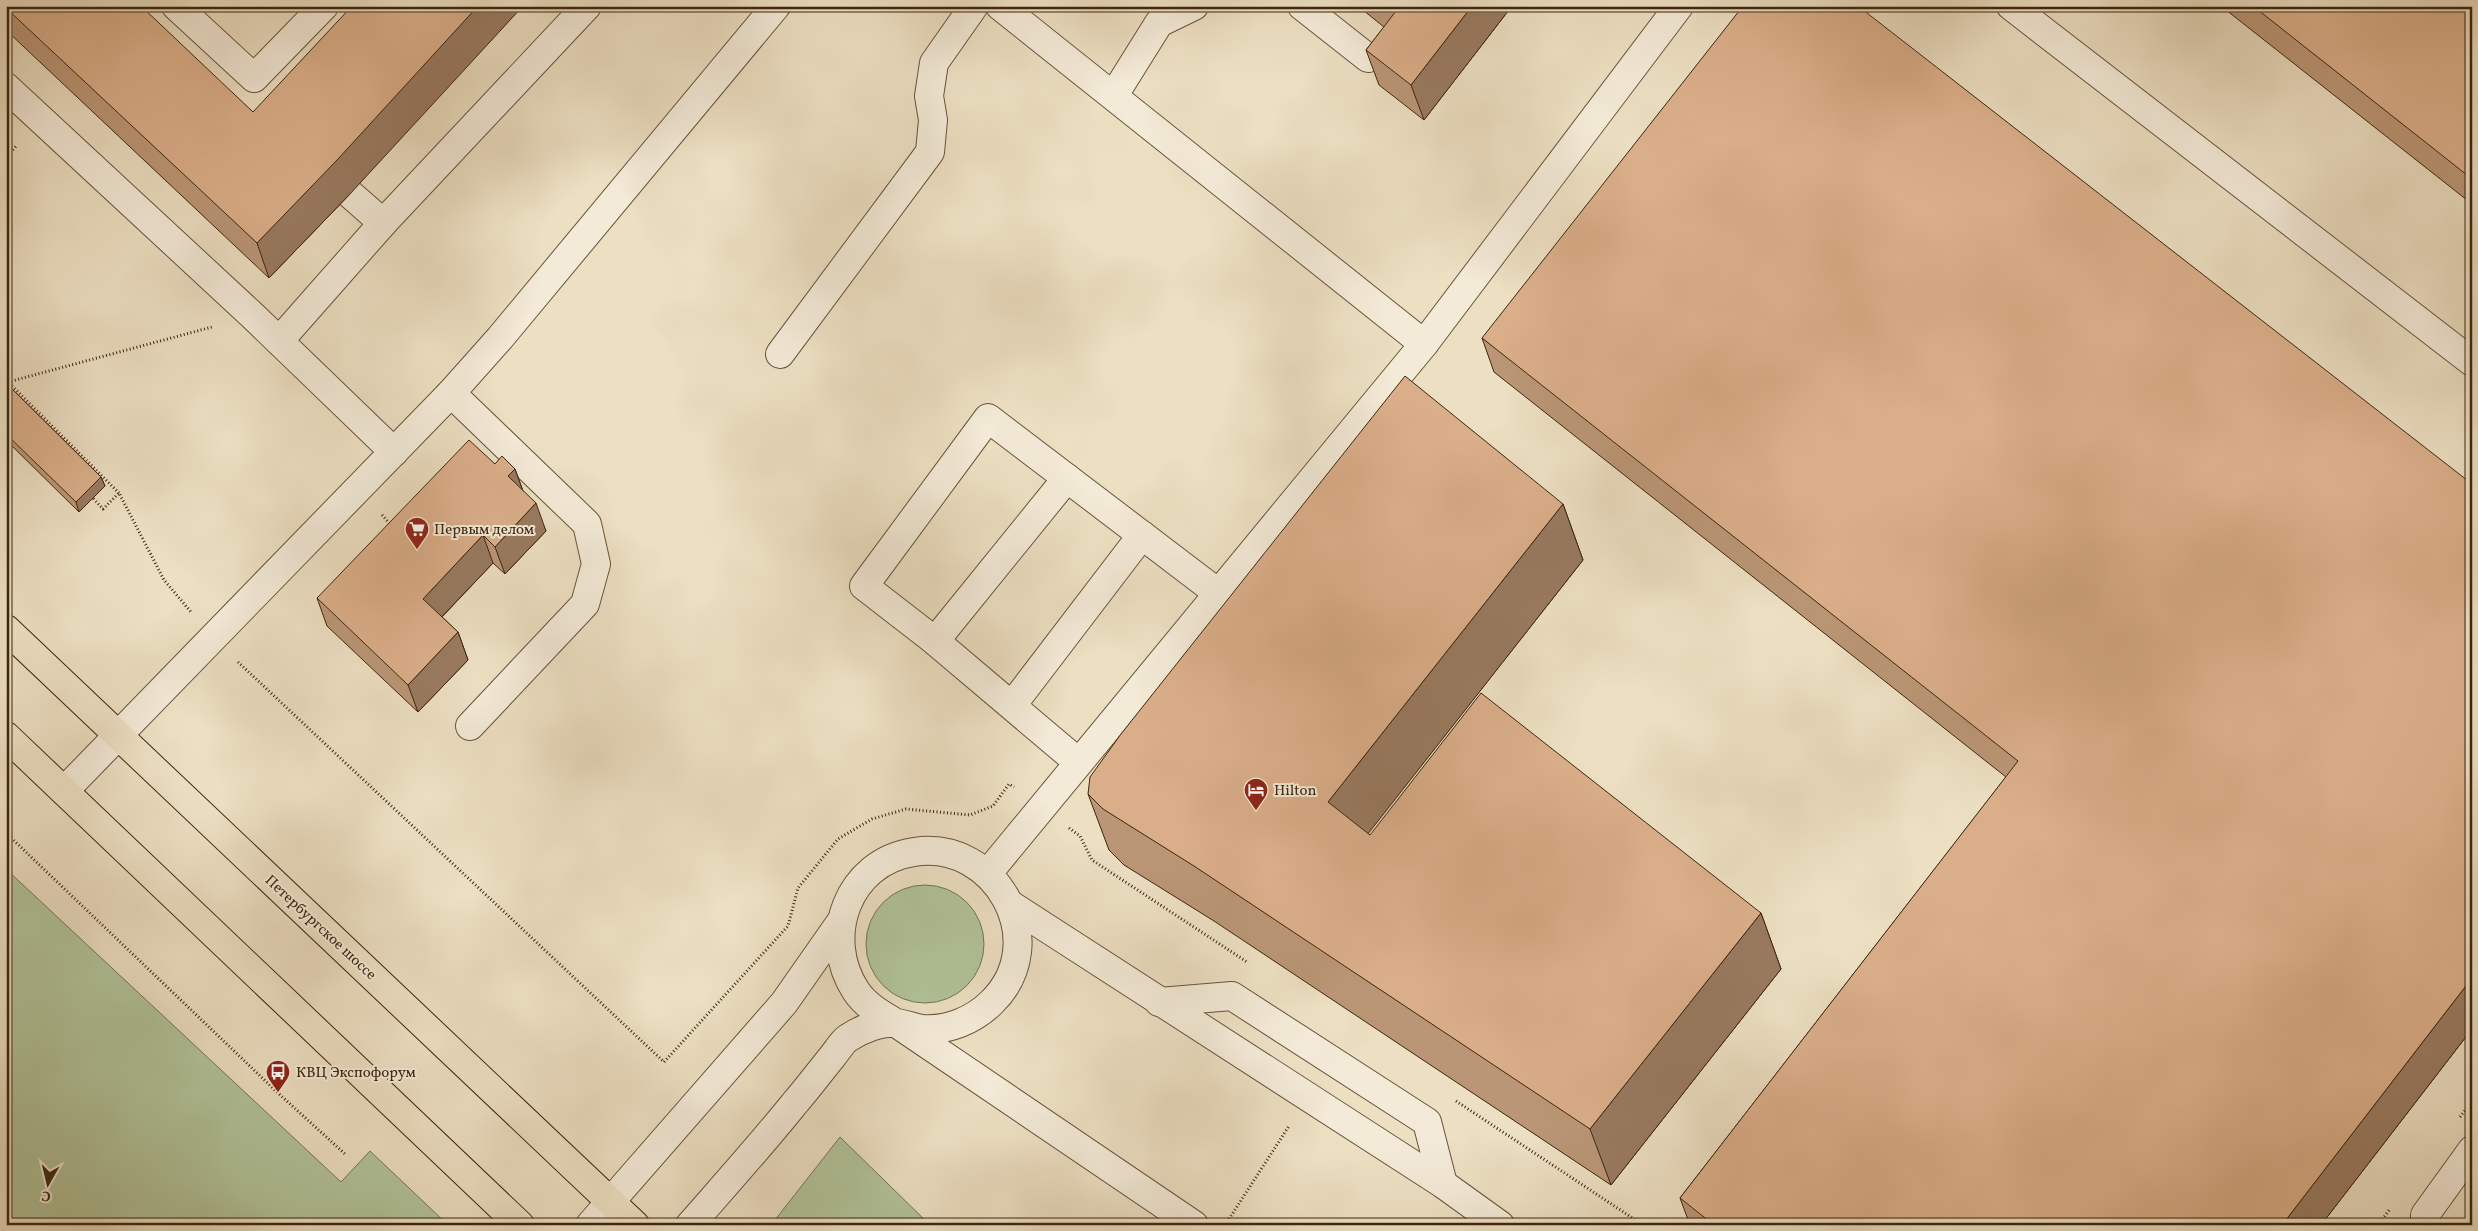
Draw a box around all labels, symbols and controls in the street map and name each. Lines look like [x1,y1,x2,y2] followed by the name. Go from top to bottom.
[404,516,430,550] supermarket icon: Первым делом
[434,520,534,541] place label: Первым делом
[1243,777,1269,811] hotel icon: Hilton
[1274,781,1316,802] place label: Hilton
[259,871,380,986] street label: Петербургское шоссе
[265,1059,291,1093] bus stop icon: КВЦ Экспофорум
[296,1063,416,1084] place label: КВЦ Экспофорум
[22,1158,72,1208] north arrow
[41,1185,52,1205] text: С

